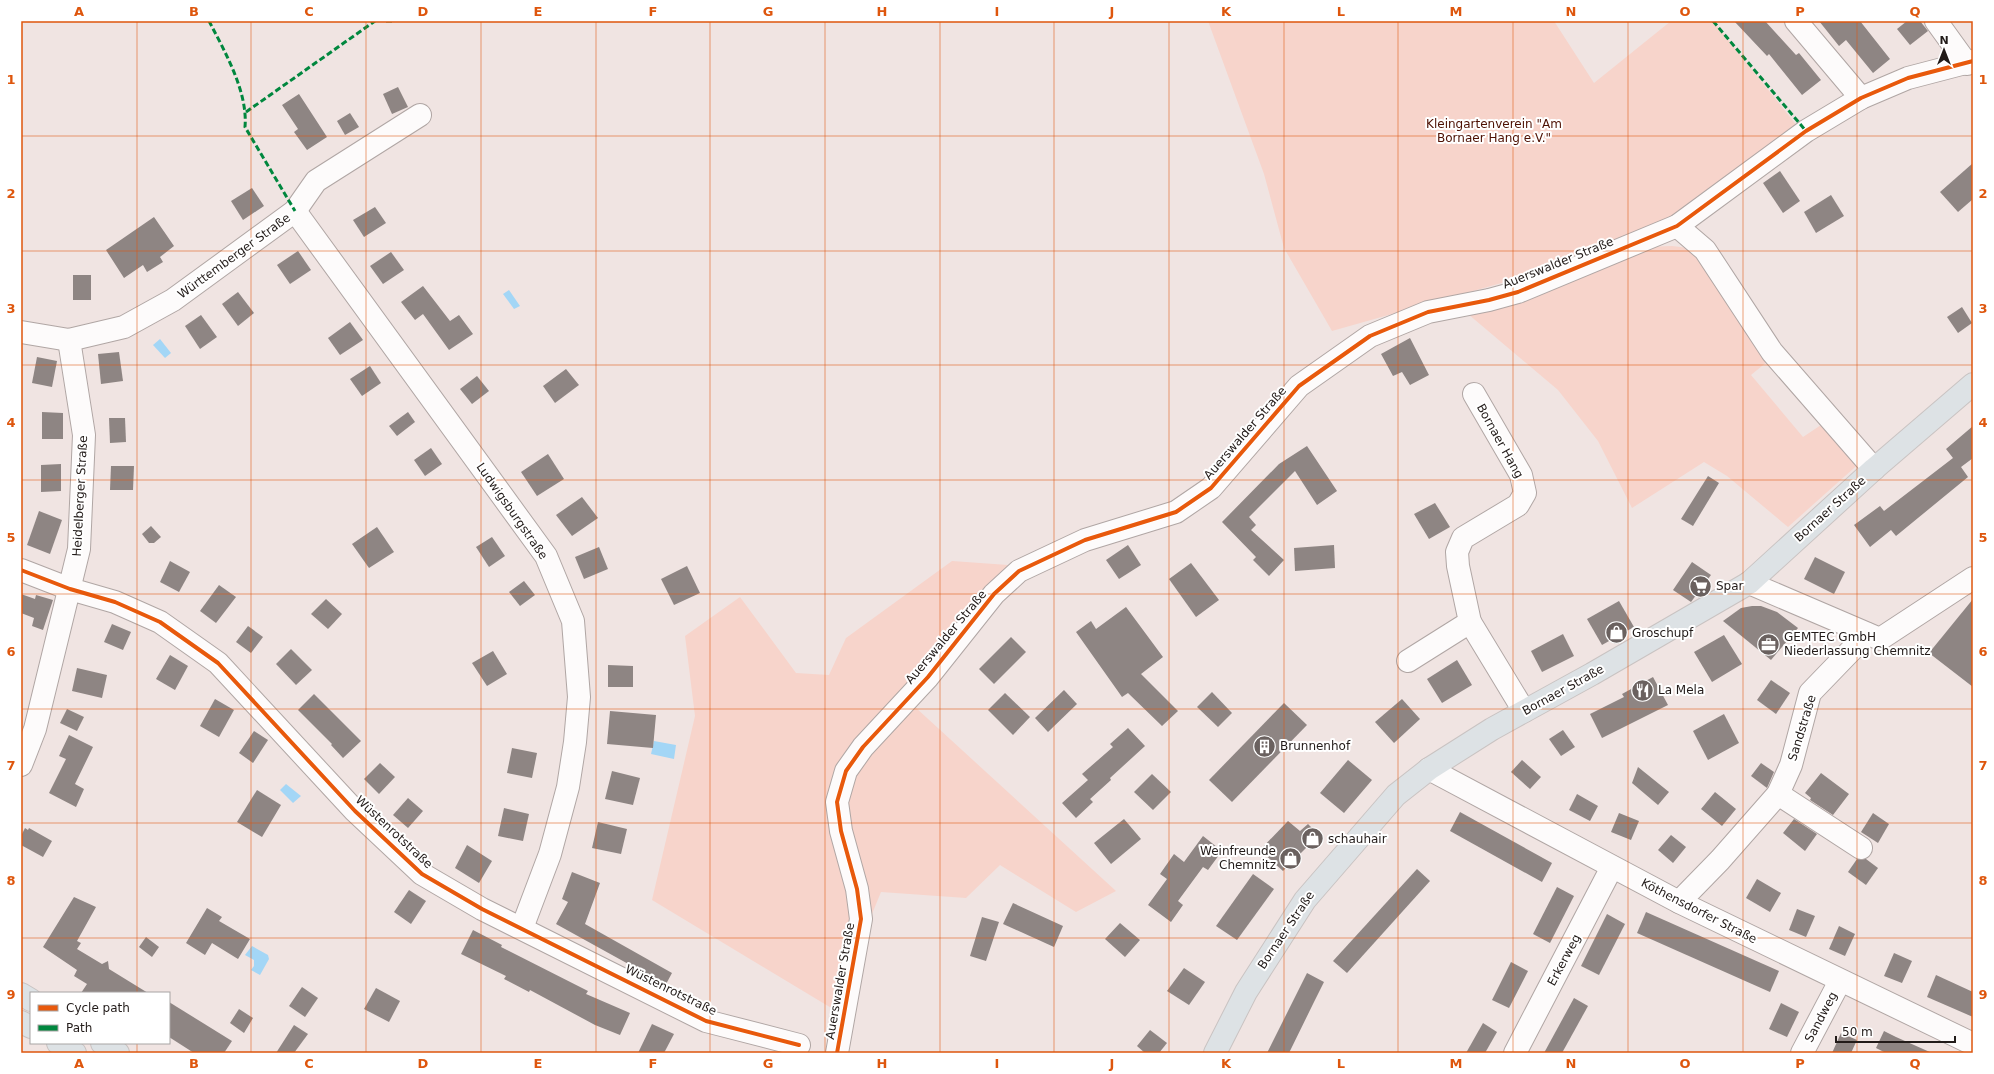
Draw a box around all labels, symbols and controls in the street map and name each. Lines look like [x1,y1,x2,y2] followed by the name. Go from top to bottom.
[74,4,84,19] text: A
[189,4,199,19] text: B
[304,4,314,19] text: C
[418,4,429,19] text: D
[534,4,542,19] text: E
[649,4,657,19] text: F
[763,4,773,19] text: G
[877,4,887,19] text: H
[995,4,999,19] text: I
[1109,4,1114,19] text: J
[1221,4,1232,19] text: K
[1337,4,1345,19] text: L
[1450,4,1462,19] text: M
[1566,4,1576,19] text: N
[1679,4,1691,19] text: O
[1795,4,1805,19] text: P
[1909,4,1921,19] text: Q
[1924,30,1964,70] north arrow
[1939,34,1949,47] text: N
[6,72,16,87] text: 1
[1978,72,1988,87] text: 1
[1426,117,1562,145] park label: Kleingartenverein "Am Bornaer Hang e.V."
[6,186,16,201] text: 2
[1978,186,1988,201] text: 2
[175,211,293,301] street label: Württemberger Straße
[1501,234,1615,292] street label: Auerswalder Straße
[6,301,16,316] text: 3
[1978,301,1988,316] text: 3
[1201,384,1289,482] street label: Auerswalder Straße
[1474,401,1526,481] street label: Bornaer Hang
[6,415,16,430] text: 4
[1978,415,1988,430] text: 4
[70,435,90,557] street label: Heidelberger Straße
[473,460,551,562] street label: Ludwigsburgstraße
[1792,473,1868,545] street label: Bornaer Straße
[6,530,16,545] text: 5
[1978,530,1988,545] text: 5
[1688,573,1714,599] supermarket icon: Spar
[1716,579,1744,593] place label: Spar
[903,587,989,687] street label: Auerswalder Straße
[1603,620,1629,646] shop icon: Groschupf
[1632,626,1694,640] place label: Groschupf
[1784,630,1930,658] place label: GEMTEC GmbH Niederlassung Chemnitz
[1755,631,1781,657] office icon: GEMTEC GmbH Niederlassung Chemnitz
[6,644,16,659] text: 6
[1978,644,1988,659] text: 6
[1520,662,1606,718] street label: Bornaer Straße
[1629,677,1655,703] restaurant icon: La Mela
[1658,683,1704,697] place label: La Mela
[1785,693,1819,763] street label: Sandstraße
[1251,733,1277,759] building icon: Brunnenhof
[1280,739,1351,753] place label: Brunnenhof
[6,758,16,773] text: 7
[1978,758,1988,773] text: 7
[353,793,435,871] street label: Wüstenrotstraße
[1300,826,1326,852] shop icon: schauhair
[1328,832,1387,846] place label: schauhair
[1200,844,1276,872] place label: Weinfreunde Chemnitz
[1278,845,1304,871] shop icon: Weinfreunde Chemnitz
[6,873,16,888] text: 8
[1978,873,1988,888] text: 8
[1639,876,1759,946] street label: Köthensdorfer Straße
[1255,888,1317,972] street label: Bornaer Straße
[823,922,857,1040] street label: Auerswalder Straße
[1545,932,1583,988] street label: Erkerweg
[623,962,719,1018] street label: Wüstenrotstraße
[6,987,16,1002] text: 9
[1978,987,1988,1002] text: 9
[1802,989,1840,1045] street label: Sandweg
[30,992,170,1044] legend
[66,1001,130,1015] text: Cycle path
[1836,1018,1955,1044] scale bar
[66,1021,92,1035] text: Path
[1842,1025,1873,1039] text: 50 m
[74,1056,84,1071] text: A
[189,1056,199,1071] text: B
[304,1056,314,1071] text: C
[418,1056,429,1071] text: D
[534,1056,542,1071] text: E
[649,1056,657,1071] text: F
[763,1056,773,1071] text: G
[877,1056,887,1071] text: H
[995,1056,999,1071] text: I
[1109,1056,1114,1071] text: J
[1221,1056,1232,1071] text: K
[1337,1056,1345,1071] text: L
[1450,1056,1462,1071] text: M
[1566,1056,1576,1071] text: N
[1679,1056,1691,1071] text: O
[1795,1056,1805,1071] text: P
[1909,1056,1921,1071] text: Q

